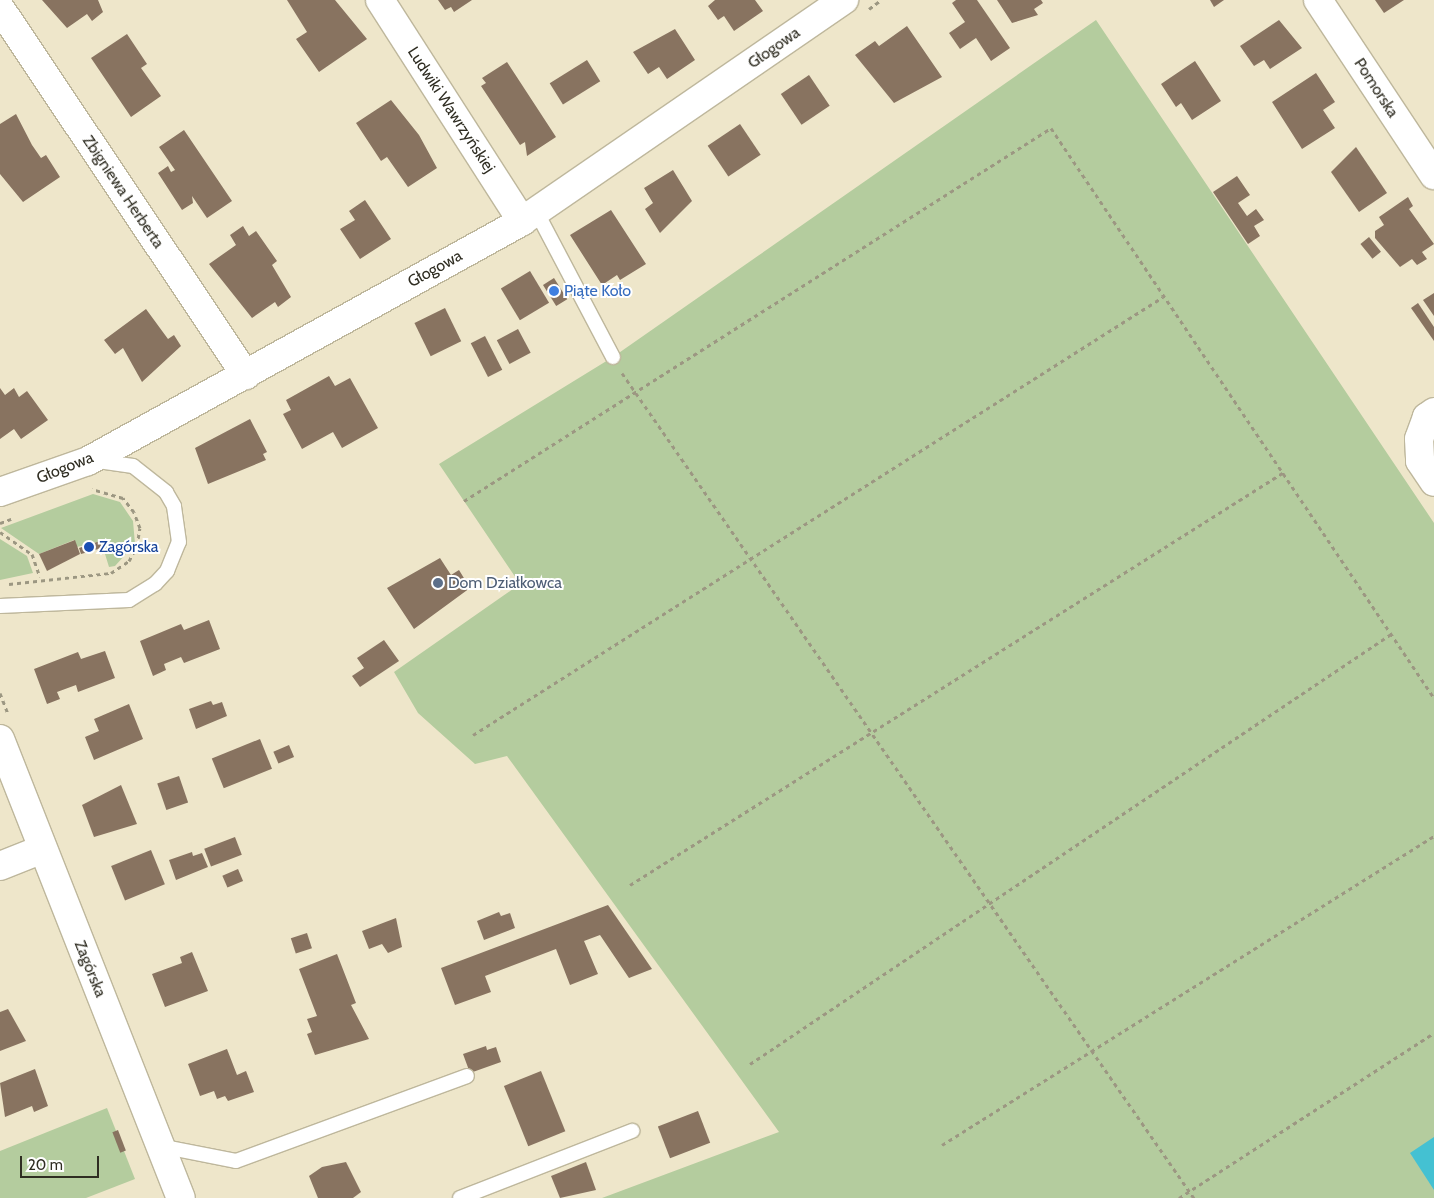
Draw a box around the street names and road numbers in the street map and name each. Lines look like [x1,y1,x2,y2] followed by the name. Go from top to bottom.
[744,23,804,73] street label: Głogowa
[403,43,499,177] street label: Ludwiki Wawrzyńskiej
[1350,55,1402,121] street label: Pomorska
[78,132,168,252] street label: Zbigniewa Herberta
[404,246,466,292] street label: Głogowa
[34,448,96,488] street label: Głogowa
[70,938,110,1000] street label: Zagórska

